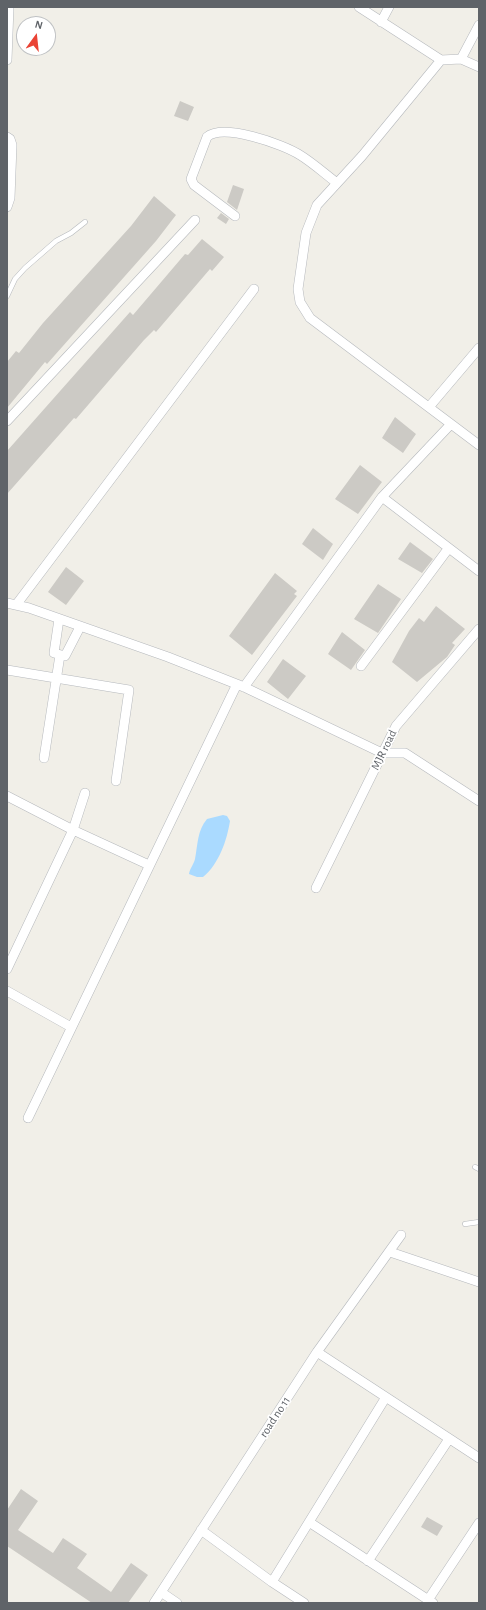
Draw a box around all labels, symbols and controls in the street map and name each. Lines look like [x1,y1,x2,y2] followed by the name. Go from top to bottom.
[16,16,56,56] north arrow
[34,19,44,31] text: N
[368,727,400,773] street label: MJR road
[256,1394,294,1440] street label: road no 11

